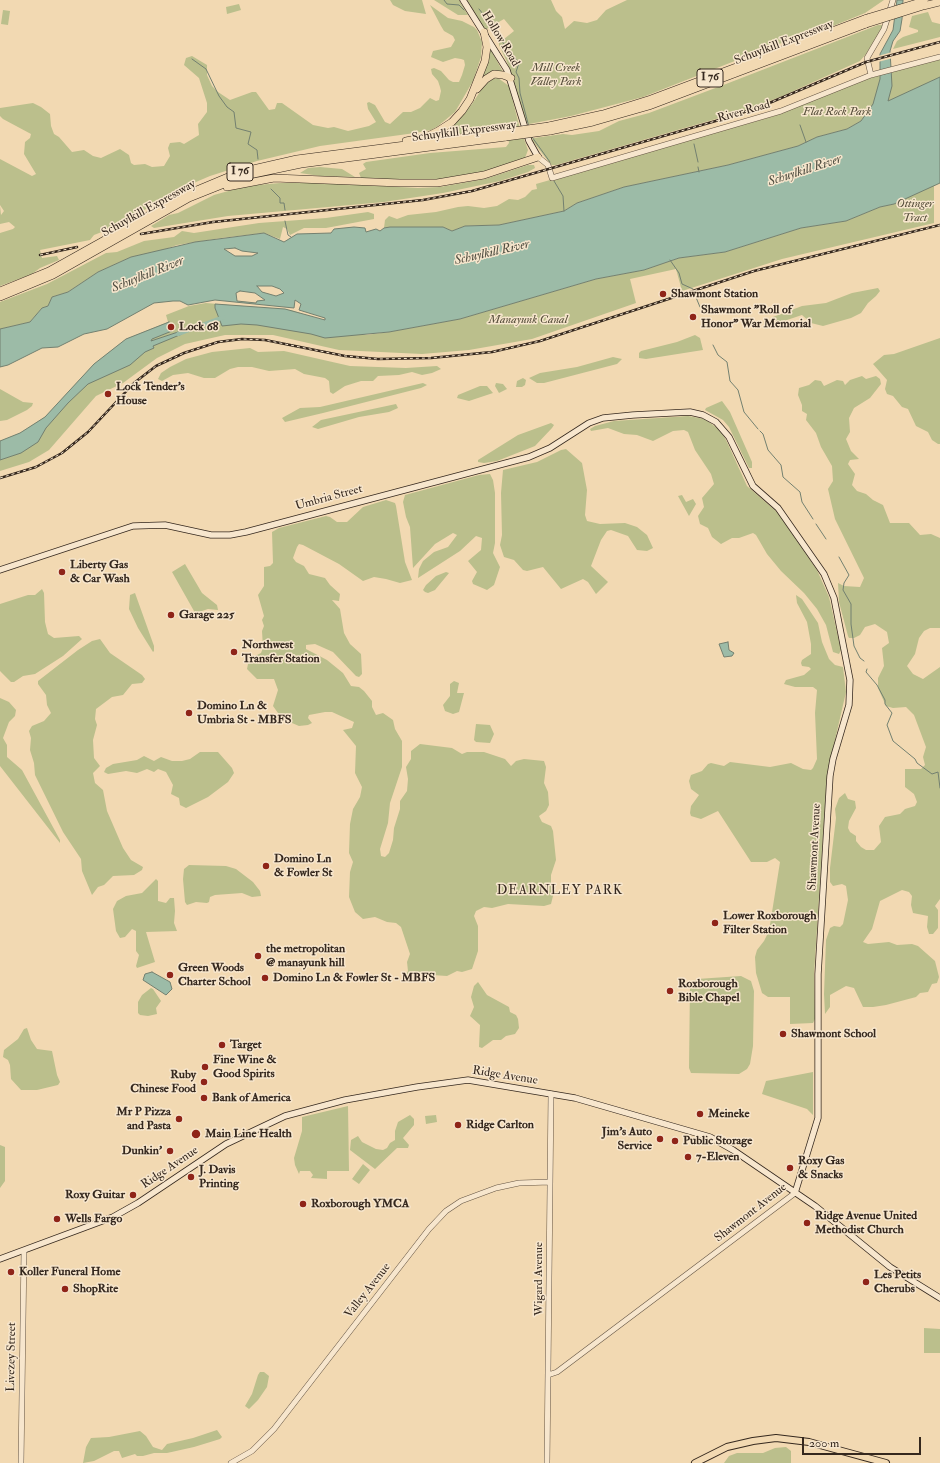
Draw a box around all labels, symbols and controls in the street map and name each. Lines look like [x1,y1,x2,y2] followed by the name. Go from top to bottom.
[478,9,522,69] street label: Hollow Road
[732,17,836,69] street label: Schuylkill Expressway
[530,61,582,89] park label: Mill Creek Valley Park
[697,69,723,87] road number: I 76
[716,98,772,126] street label: River Road
[803,105,871,119] park label: Flat Rock Park
[411,118,517,146] street label: Schuylkill Expressway
[766,152,844,190] water label: Schuylkill River
[227,163,253,181] road number: I 76
[100,177,198,241] street label: Schuylkill Expressway
[897,197,933,225] park label: Ottinger Tract
[453,237,531,269] water label: Schuylkill River
[110,253,186,297] water label: Schuylkill River
[671,287,758,301] place label: Shawmont Station
[658,289,668,299] marker: Shawmont Station
[701,303,811,331] place label: Shawmont "Roll of Honor" War Memorial
[688,312,698,322] marker: Shawmont "Roll of Honor" War Memorial
[488,313,568,327] park label: Manayunk Canal
[179,320,218,334] place label: Lock 68
[166,322,176,332] marker: Lock 68
[116,380,185,408] place label: Lock Tender's House
[103,389,113,399] marker: Lock Tender's House
[294,482,364,514] street label: Umbria Street
[70,558,130,586] place label: Liberty Gas & Car Wash
[57,567,67,577] marker: Liberty Gas & Car Wash
[179,608,234,622] place label: Garage 225
[166,610,176,620] marker: Garage 225
[242,638,320,666] place label: Northwest Transfer Station
[229,647,239,657] marker: Northwest Transfer Station
[197,699,291,727] place label: Domino Ln & Umbria St - MBFS
[184,708,194,718] marker: Domino Ln & Umbria St - MBFS
[806,803,824,891] street label: Shawmont Avenue
[274,852,332,880] place label: Domino Ln & Fowler St
[261,861,271,871] marker: Domino Ln & Fowler St
[497,883,623,899] district label: DEARNLEY PARK
[723,909,817,937] place label: Lower Roxborough Filter Station
[710,918,720,928] marker: Lower Roxborough Filter Station
[266,942,345,970] place label: the metropolitan @ manayunk hill
[253,951,263,961] marker: the metropolitan @ manayunk hill
[178,961,251,989] place label: Green Woods Charter School
[165,970,175,980] marker: Green Woods Charter School
[273,971,435,985] place label: Domino Ln & Fowler St - MBFS
[260,973,270,983] marker: Domino Ln & Fowler St - MBFS
[678,977,740,1005] place label: Roxborough Bible Chapel
[665,986,675,996] marker: Roxborough Bible Chapel
[791,1027,876,1041] place label: Shawmont School
[778,1029,788,1039] marker: Shawmont School
[230,1038,262,1052] place label: Target
[217,1040,227,1050] marker: Target
[213,1053,277,1081] place label: Fine Wine & Good Spirits
[200,1062,210,1072] marker: Fine Wine & Good Spirits
[471,1064,539,1088] street label: Ridge Avenue
[130,1068,196,1096] place label: Ruby Chinese Food
[199,1077,209,1087] marker: Ruby Chinese Food
[212,1091,291,1105] place label: Bank of America
[199,1093,209,1103] marker: Bank of America
[116,1105,171,1133] place label: Mr P Pizza and Pasta
[708,1107,749,1121] place label: Meineke
[695,1109,705,1119] marker: Meineke
[174,1114,184,1124] marker: Mr P Pizza and Pasta
[466,1118,534,1132] place label: Ridge Carlton
[453,1120,463,1130] marker: Ridge Carlton
[602,1125,652,1153] place label: Jim's Auto Service
[205,1127,292,1141] place label: Main Line Health
[190,1128,202,1140] marker: Main Line Health
[655,1134,665,1144] marker: Jim's Auto Service
[683,1134,752,1148] place label: Public Storage
[670,1136,680,1146] marker: Public Storage
[122,1144,162,1158] place label: Dunkin'
[139,1144,201,1192] street label: Ridge Avenue
[165,1146,175,1156] marker: Dunkin'
[696,1150,740,1164] place label: 7-Eleven
[683,1152,693,1162] marker: 7-Eleven
[798,1154,844,1182] place label: Roxy Gas & Snacks
[199,1163,239,1191] place label: J. Davis Printing
[785,1163,795,1173] marker: Roxy Gas & Snacks
[186,1172,196,1182] marker: J. Davis Printing
[712,1180,790,1246] street label: Shawmont Avenue
[65,1188,125,1202] place label: Roxy Guitar
[128,1190,138,1200] marker: Roxy Guitar
[311,1197,409,1211] place label: Roxborough YMCA
[298,1199,308,1209] marker: Roxborough YMCA
[815,1209,917,1237] place label: Ridge Avenue United Methodist Church
[65,1212,122,1226] place label: Wells Fargo
[52,1214,62,1224] marker: Wells Fargo
[802,1218,812,1228] marker: Ridge Avenue United Methodist Church
[532,1242,546,1316] street label: Wigard Avenue
[342,1261,394,1321] street label: Valley Avenue
[19,1265,120,1279] place label: Koller Funeral Home
[6,1267,16,1277] marker: Koller Funeral Home
[874,1268,921,1296] place label: Les Petits Cherubs
[861,1277,871,1287] marker: Les Petits Cherubs
[73,1282,118,1296] place label: ShopRite
[60,1284,70,1294] marker: ShopRite
[4,1322,20,1392] street label: Livezey Street
[804,1429,923,1455] scale bar
[809,1436,839,1451] text: 200 m

